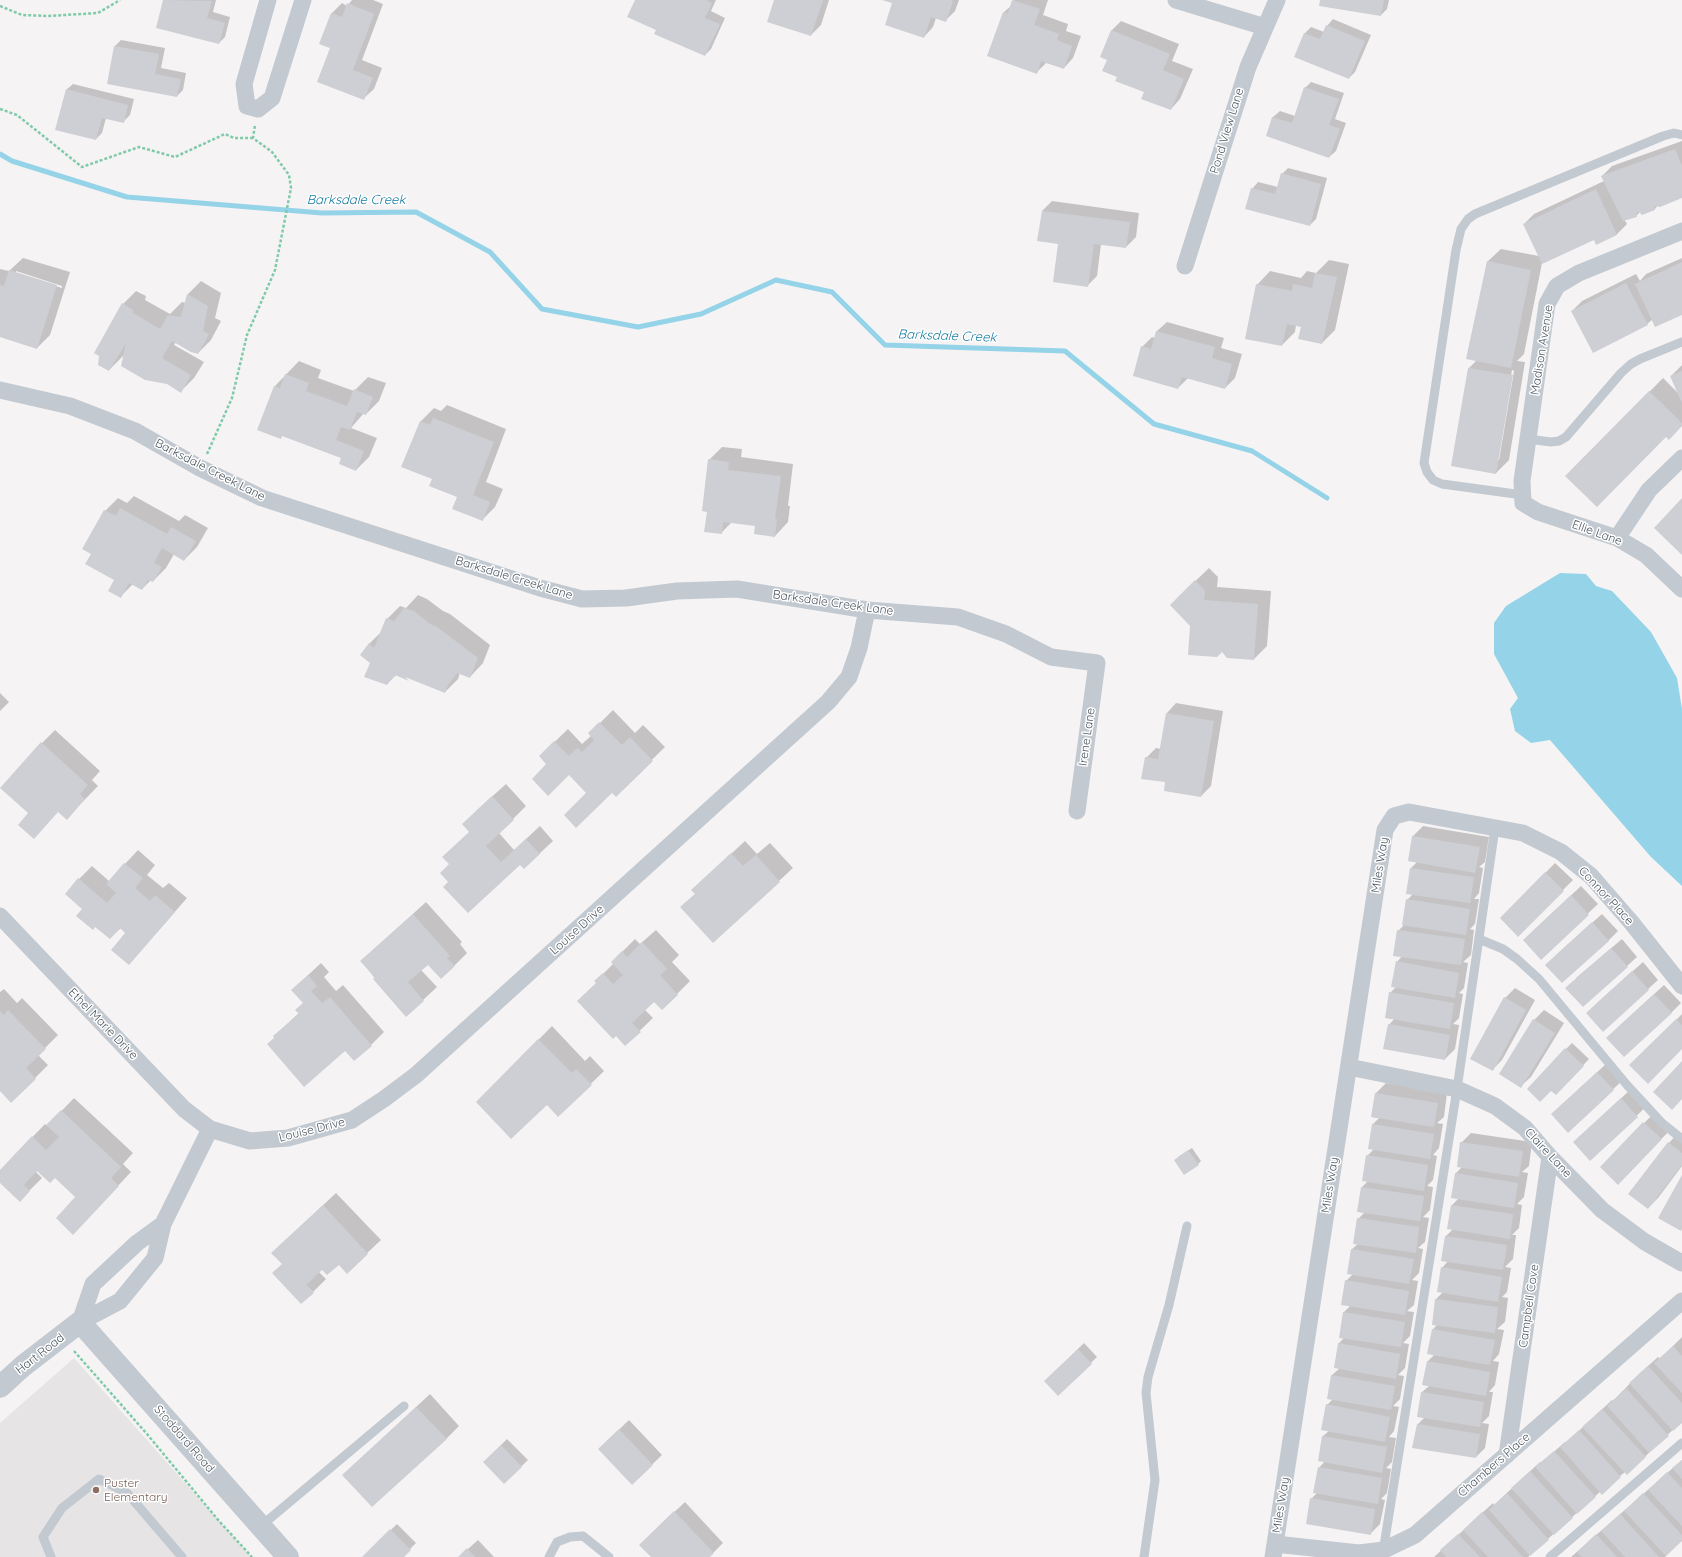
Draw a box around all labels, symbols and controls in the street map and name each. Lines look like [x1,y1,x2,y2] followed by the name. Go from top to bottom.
[1207,86,1247,176] street label: Pond View Lane
[307,192,405,208] water label: Barksdale Creek
[1528,304,1556,396] street label: Madison Avenue
[897,326,997,346] water label: Barksdale Creek
[152,436,268,504] street label: Barksdale Creek Lane
[1570,517,1624,549] street label: Ellie Lane
[454,553,574,603] street label: Barksdale Creek Lane
[772,587,894,619] street label: Barksdale Creek Lane
[1076,707,1098,767] street label: Irene Lane
[1368,836,1392,894] street label: Miles Way
[1575,864,1637,928] street label: Connor Place
[547,902,607,958] street label: Louise Drive
[65,985,141,1063] street label: Ethel Marie Drive
[277,1115,347,1145] street label: Louise Drive
[1522,1125,1574,1181] street label: Claire Lane
[1318,1156,1342,1214] street label: Miles Way
[1516,1263,1542,1349] street label: Campbell Cove
[13,1331,67,1377] street label: Hart Road
[151,1402,217,1476] street label: Stoddard Road
[1455,1430,1533,1500] street label: Chambers Place
[104,1476,168,1504] place label: Puster Elementary
[1269,1476,1293,1534] street label: Miles Way
[91,1485,101,1495] marker: Puster Elementary

